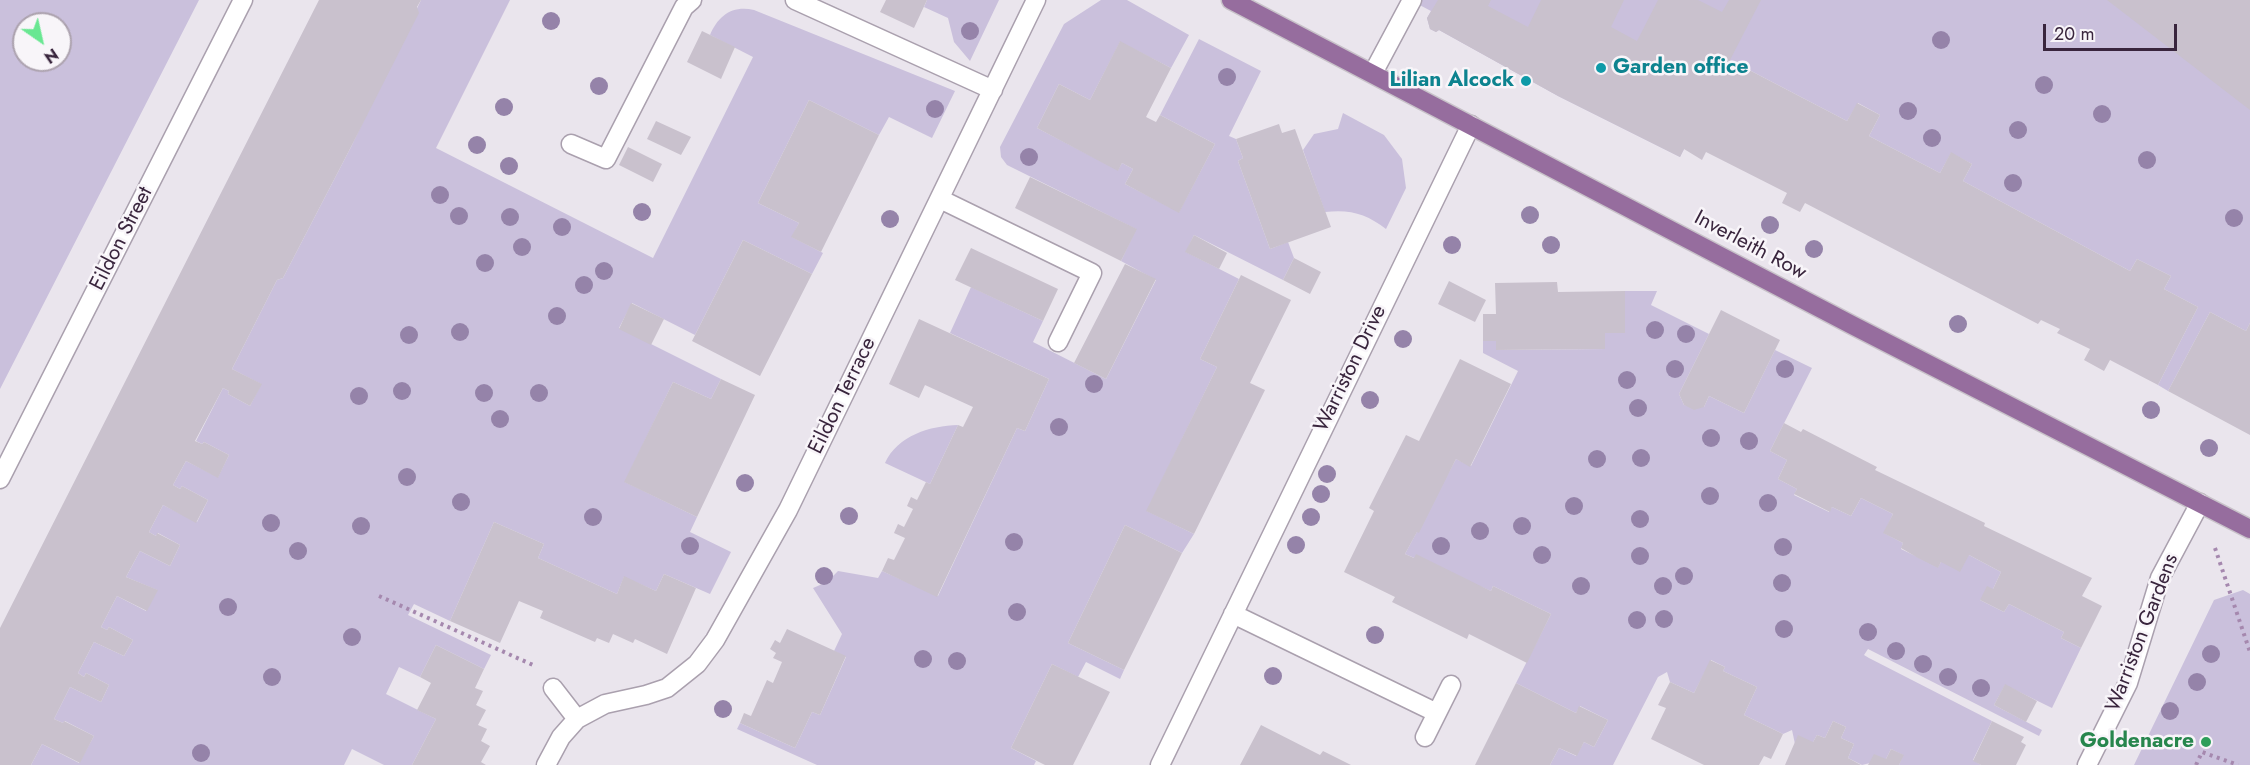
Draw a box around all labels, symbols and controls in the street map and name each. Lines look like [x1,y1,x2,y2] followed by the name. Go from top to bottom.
[12,12,72,72] north arrow
[2046,12,2180,50] scale bar
[2054,21,2094,47] text: 20 m
[40,43,63,69] text: N
[1613,55,1748,81] place label: Garden office
[1594,61,1608,75] marker: Garden office
[1390,68,1514,94] place label: Lilian Alcock
[1519,74,1533,88] marker: Lilian Alcock
[85,183,159,295] street label: Eildon Street
[1689,206,1811,286] street label: Inverleith Row
[1310,302,1392,436] street label: Warriston Drive
[804,334,882,458] street label: Eildon Terrace
[2101,551,2185,715] street label: Warriston Gardens
[2080,729,2194,755] place label: Goldenacre
[2199,735,2213,749] marker: Goldenacre

